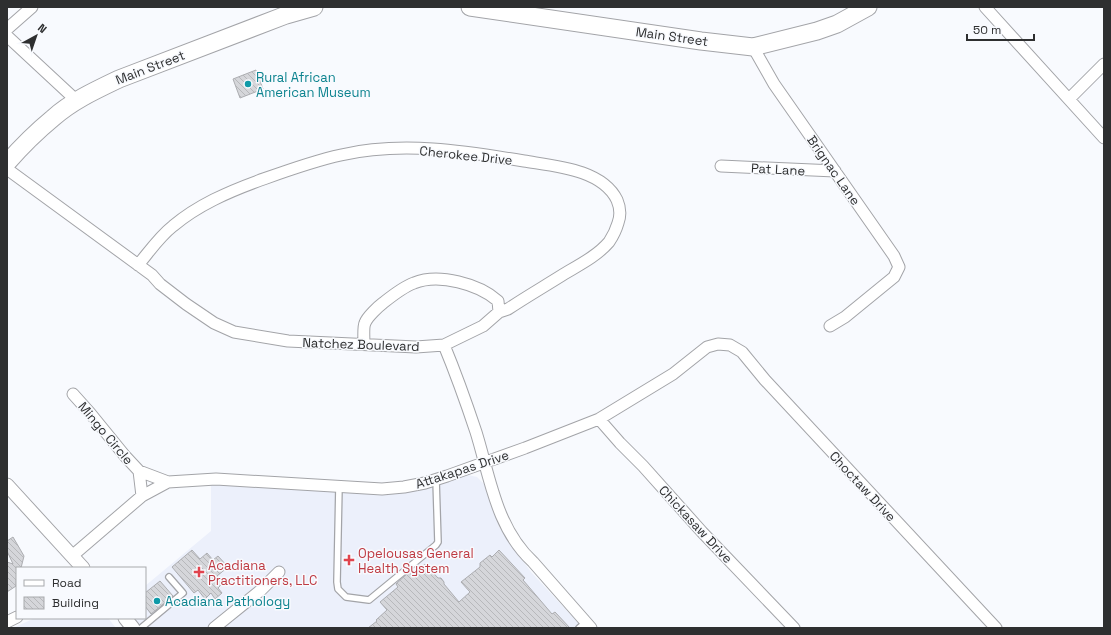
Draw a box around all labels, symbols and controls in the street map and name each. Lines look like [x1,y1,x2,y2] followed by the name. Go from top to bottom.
[16,16,56,56] north arrow
[967,16,1034,42] scale bar
[35,21,50,36] text: N
[973,22,1001,38] text: 50 m
[635,23,709,50] street label: Main Street
[113,46,187,88] street label: Main Street
[256,69,371,101] place label: Rural African American Museum
[243,79,253,89] marker: Rural African American Museum
[803,132,864,209] street label: Brignac Lane
[419,142,513,169] street label: Cherokee Drive
[750,160,806,179] street label: Pat Lane
[302,334,420,355] street label: Natchez Boulevard
[74,398,137,468] street label: Mingo Circle
[413,446,511,493] street label: Attakapas Drive
[826,448,900,525] street label: Choctaw Drive
[655,482,736,567] street label: Chickasaw Drive
[358,545,474,577] place label: Opelousas General Health System
[343,554,355,566] marker: Opelousas General Health System
[208,557,317,589] place label: Acadiana Practitioners, LLC
[193,566,205,578] marker: Acadiana Practitioners, LLC
[16,567,146,619] legend
[52,575,81,591] text: Road
[165,593,290,610] place label: Acadiana Pathology
[52,595,99,611] text: Building
[152,596,162,606] marker: Acadiana Pathology

